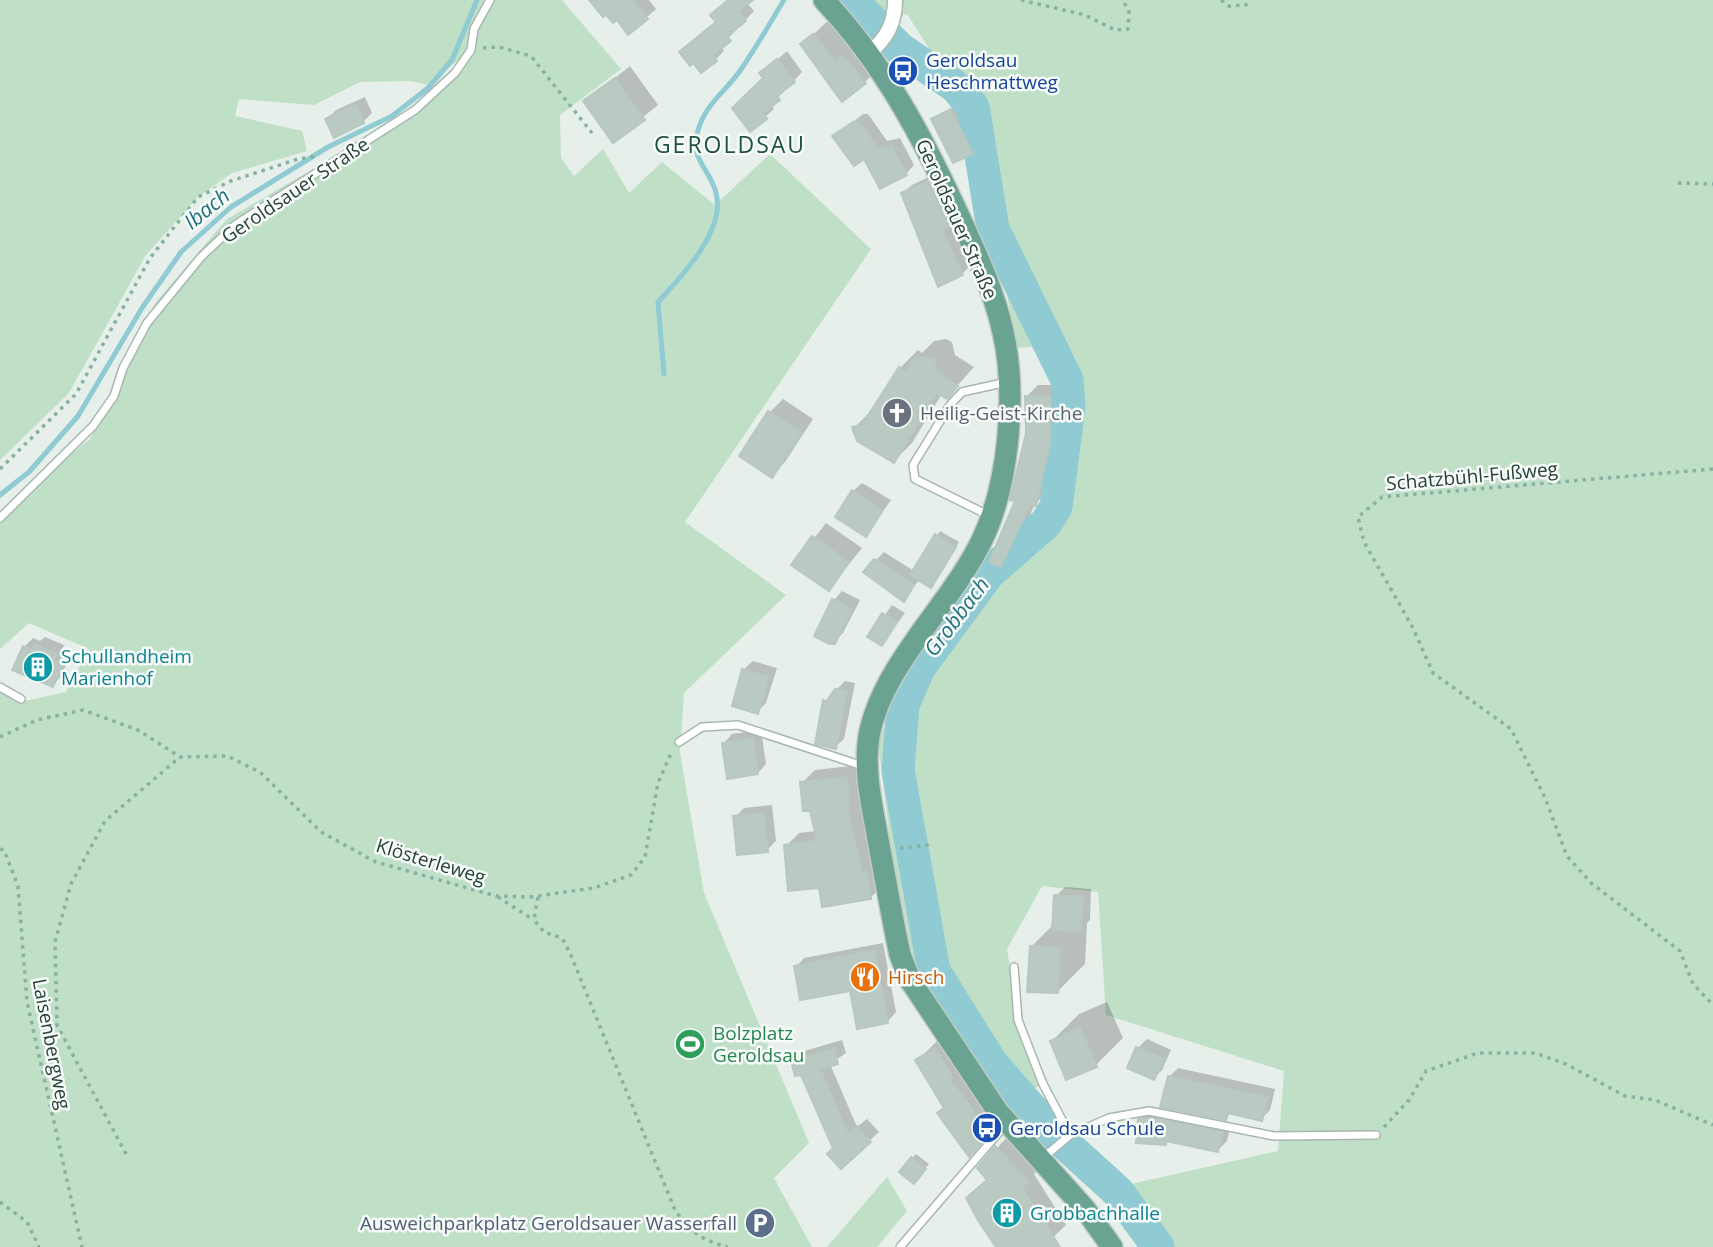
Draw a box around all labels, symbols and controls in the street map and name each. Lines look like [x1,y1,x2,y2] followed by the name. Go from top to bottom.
[926,47,1058,95] place label: Geroldsau Heschmattweg
[886,54,920,88] bus stop icon: Geroldsau Heschmattweg
[654,128,806,160] district label: GEROLDSAU
[216,131,374,249] street label: Geroldsauer Straße
[910,135,1004,303] street label: Geroldsauer Straße
[178,181,235,235] water label: Ibach
[880,396,914,430] church icon: Heilig-Geist-Kirche
[920,400,1082,426] place label: Heilig-Geist-Kirche
[1385,456,1559,496] street label: Schatzbühl-Fußweg
[917,571,995,662] water label: Grobbach
[61,643,192,691] place label: Schullandheim Marienhof
[21,650,55,684] building icon: Schullandheim Marienhof
[373,832,489,890] street label: Klösterleweg
[848,960,882,994] restaurant icon: Hirsch
[888,964,944,990] place label: Hirsch
[27,976,77,1112] street label: Laisenbergweg
[713,1020,804,1068] place label: Bolzplatz Geroldsau
[673,1027,707,1061] sports icon: Bolzplatz Geroldsau
[970,1111,1004,1145] bus stop icon: Geroldsau Schule
[1010,1115,1165,1141] place label: Geroldsau Schule
[990,1196,1024,1230] building icon: Grobbachhalle
[1030,1200,1160,1226] place label: Grobbachhalle
[743,1206,777,1240] parking icon: Ausweichparkplatz Geroldsauer Wasserfall
[360,1210,737,1236] place label: Ausweichparkplatz Geroldsauer Wasserfall

